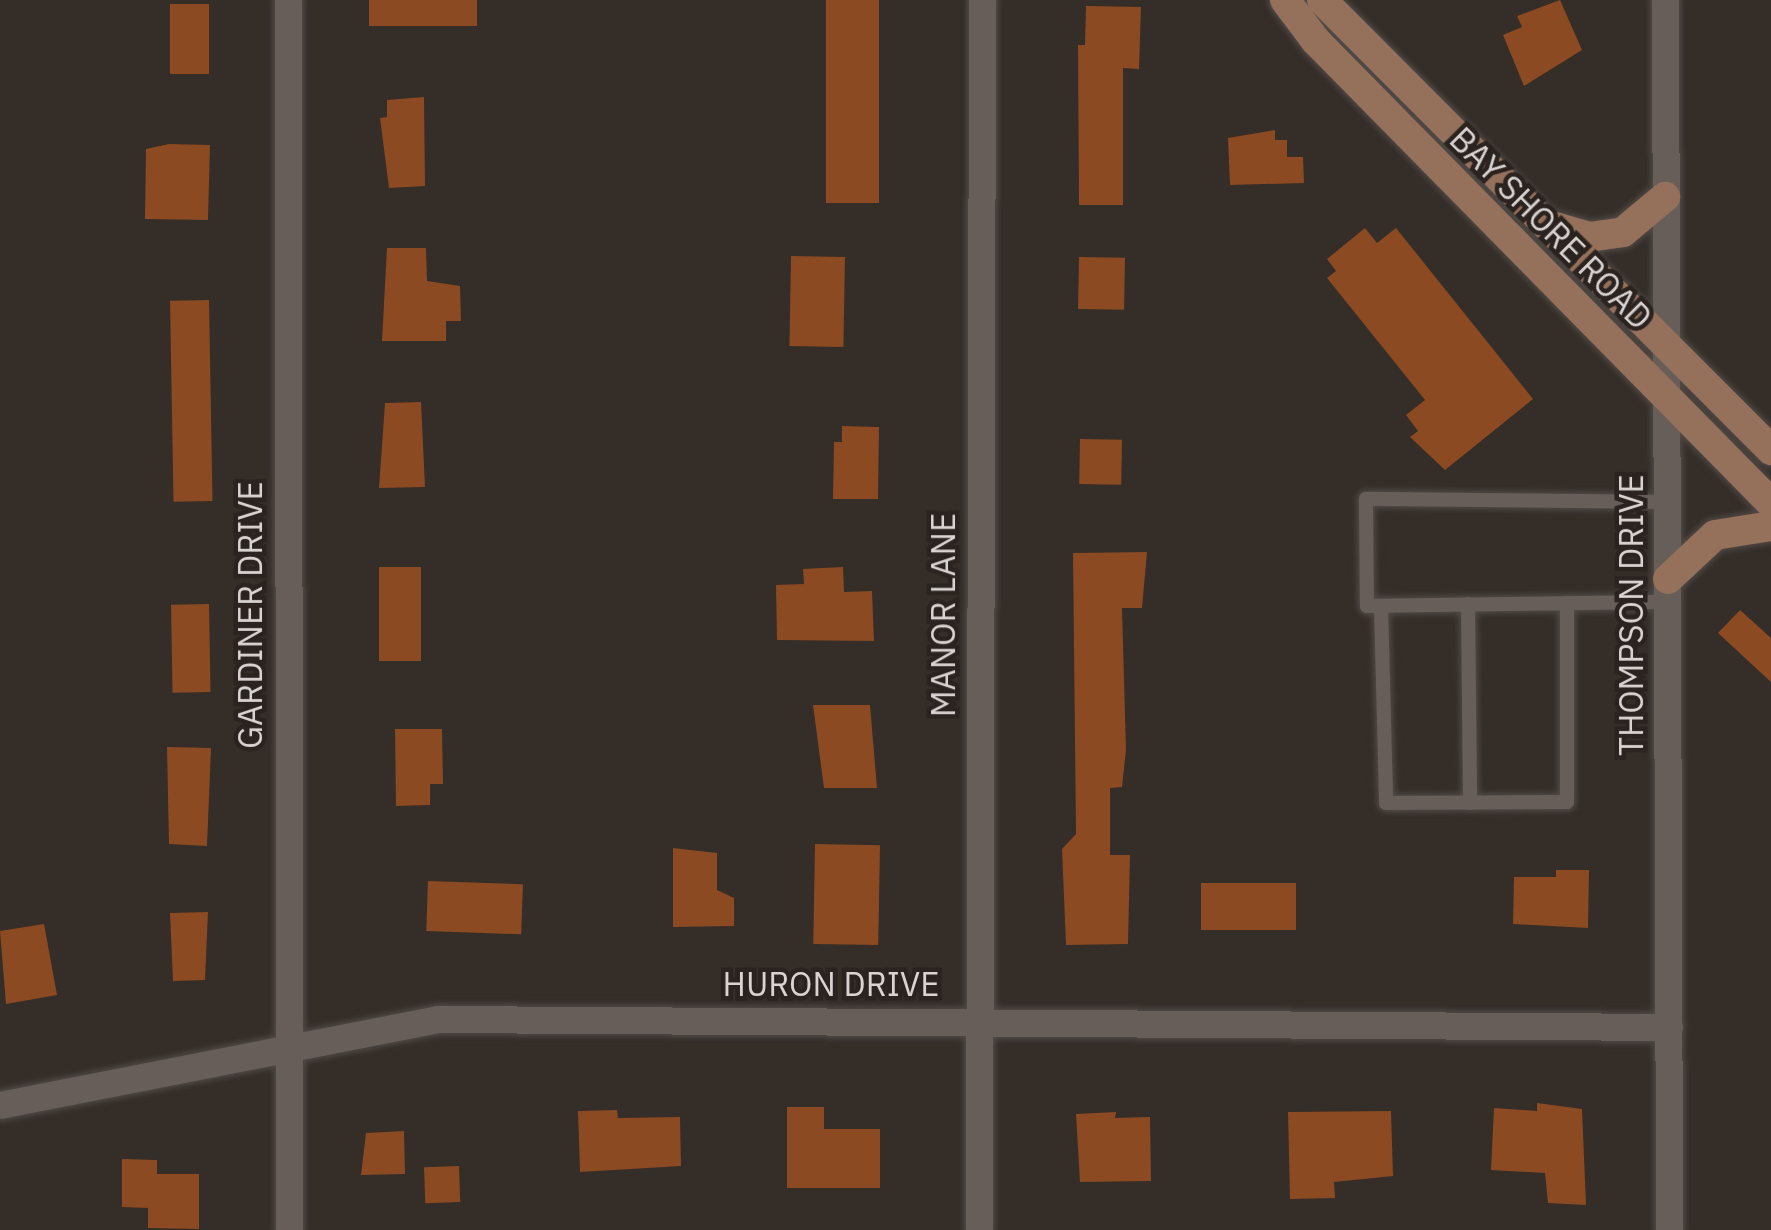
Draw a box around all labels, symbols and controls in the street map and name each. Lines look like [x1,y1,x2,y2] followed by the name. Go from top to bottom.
[1442,119,1660,337] street label: BAY SHORE ROAD
[1611,474,1651,756] street label: THOMPSON DRIVE
[230,481,270,749] street label: GARDINER DRIVE
[923,513,963,717] street label: MANOR LANE
[723,964,939,1004] street label: HURON DRIVE

